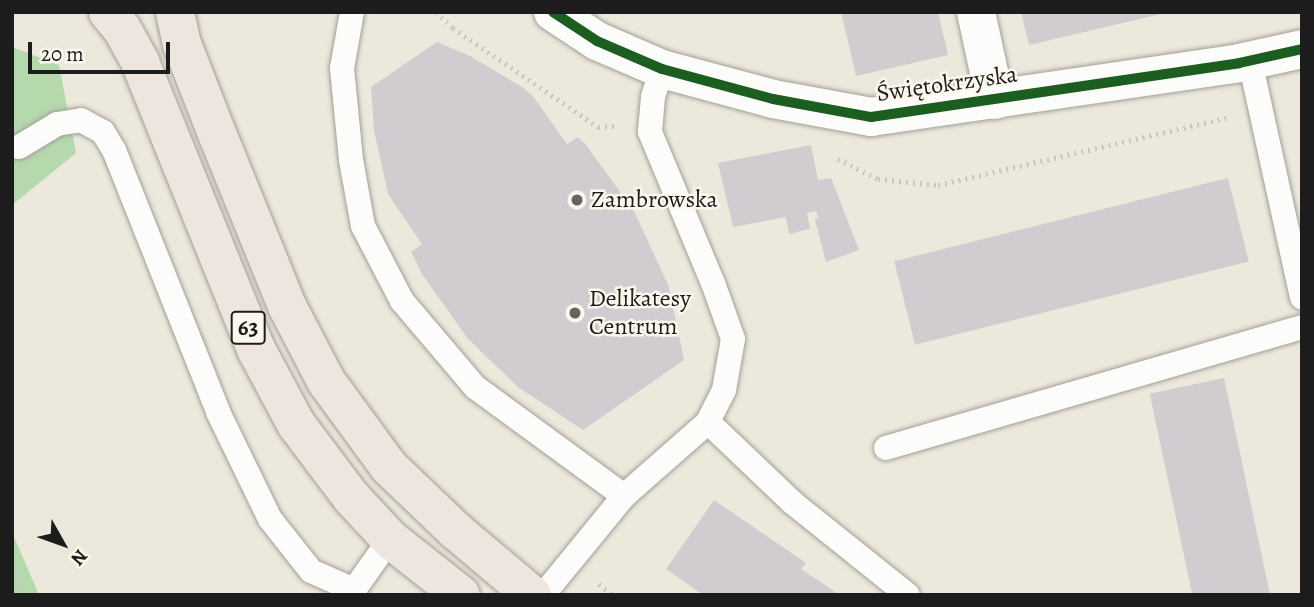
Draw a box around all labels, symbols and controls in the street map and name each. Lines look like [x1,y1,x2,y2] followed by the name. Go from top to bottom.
[32,28,173,72] scale bar
[41,40,84,68] text: 20 m
[875,60,1019,108] street label: Świętokrzyska
[591,186,718,214] place label: Zambrowska
[569,192,585,208] marker: Zambrowska
[589,285,691,341] place label: Delikatesy Centrum
[567,305,583,321] marker: Delikatesy Centrum
[230,308,266,348] road number: 63
[28,509,98,579] north arrow
[65,544,93,571] text: N

